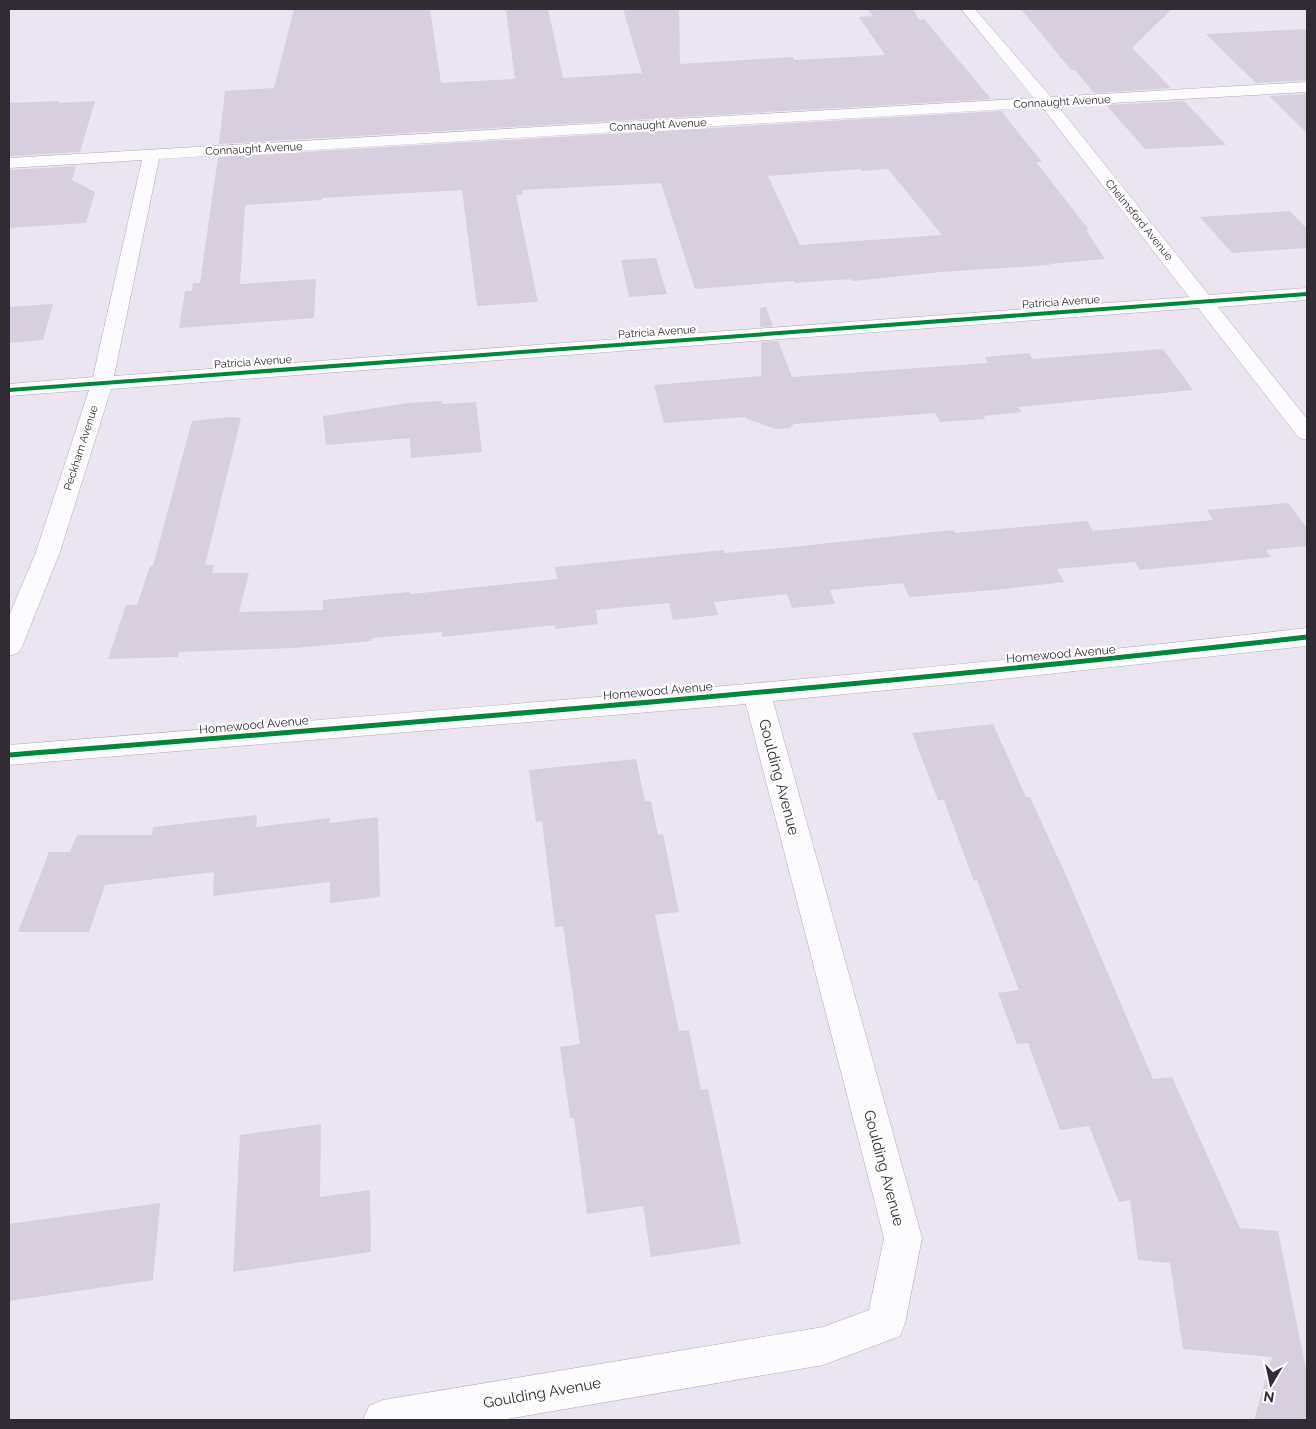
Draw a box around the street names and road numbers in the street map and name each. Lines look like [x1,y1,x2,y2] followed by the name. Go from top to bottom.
[1013,93,1111,111] street label: Connaught Avenue
[609,116,707,134] street label: Connaught Avenue
[205,140,303,158] street label: Connaught Avenue
[1102,177,1176,264] street label: Chelmsford Avenue
[1022,293,1101,311] street label: Patricia Avenue
[618,323,697,341] street label: Patricia Avenue
[214,353,293,371] street label: Patricia Avenue
[61,403,101,492] street label: Peckham Avenue
[1006,642,1116,666] street label: Homewood Avenue
[603,679,713,703] street label: Homewood Avenue
[199,713,309,737] street label: Homewood Avenue
[755,717,803,837] street label: Goulding Avenue
[860,1108,908,1228] street label: Goulding Avenue
[482,1374,602,1412] street label: Goulding Avenue

